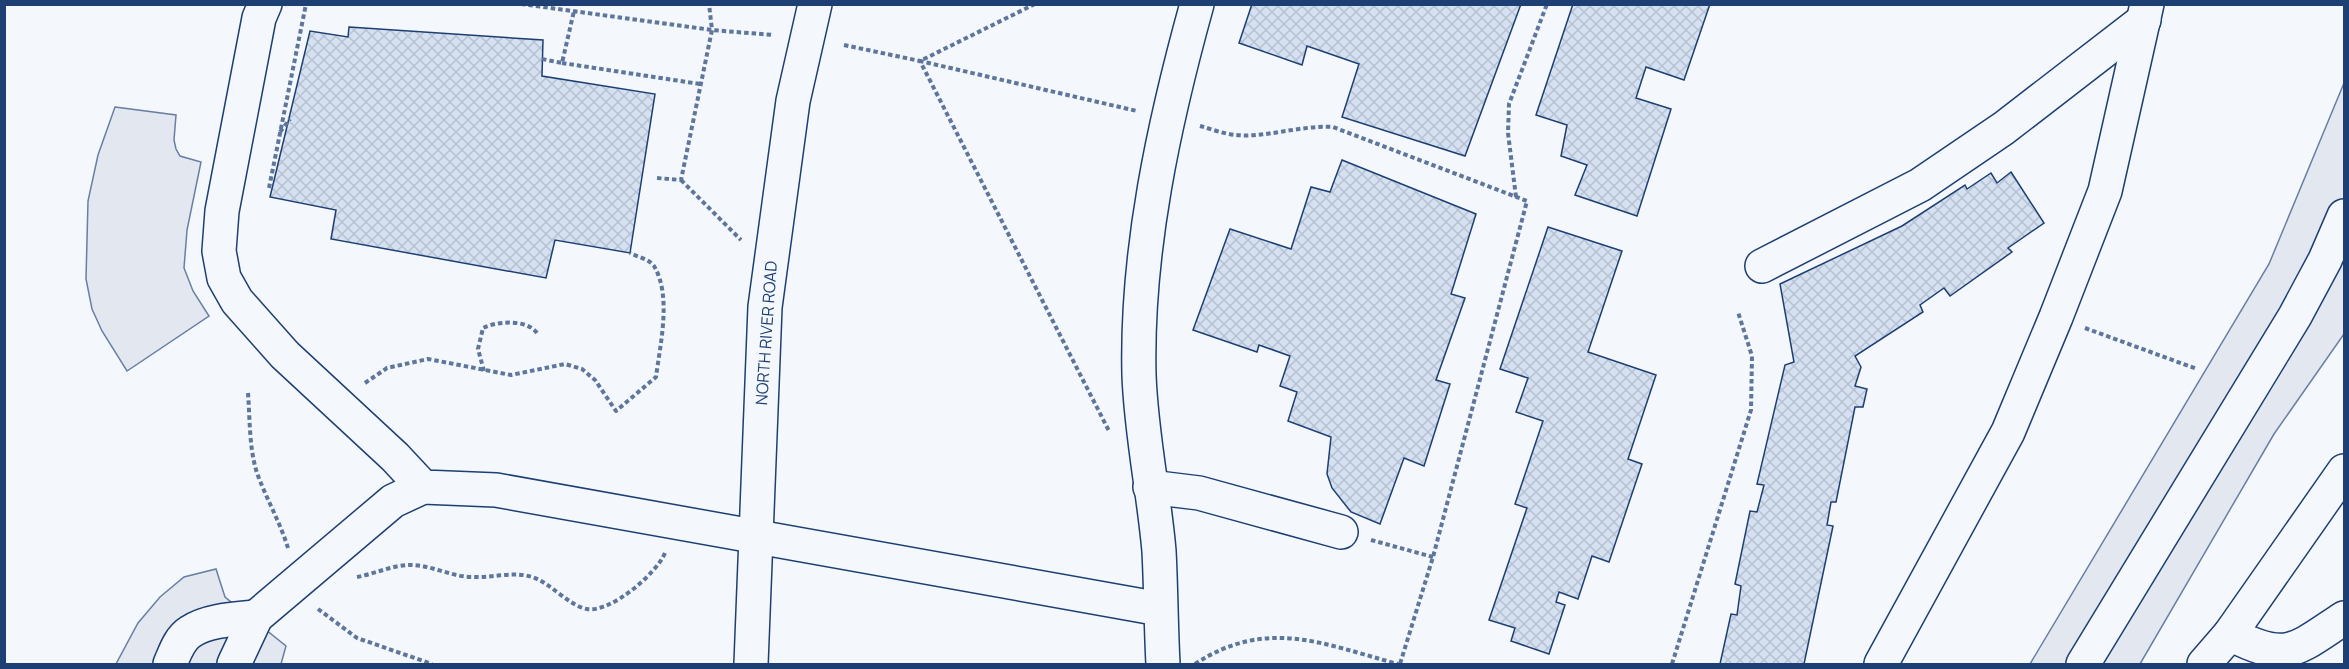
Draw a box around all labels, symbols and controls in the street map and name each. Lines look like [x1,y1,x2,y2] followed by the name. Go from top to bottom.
[750,260,782,406] street label: NORTH RIVER ROAD

